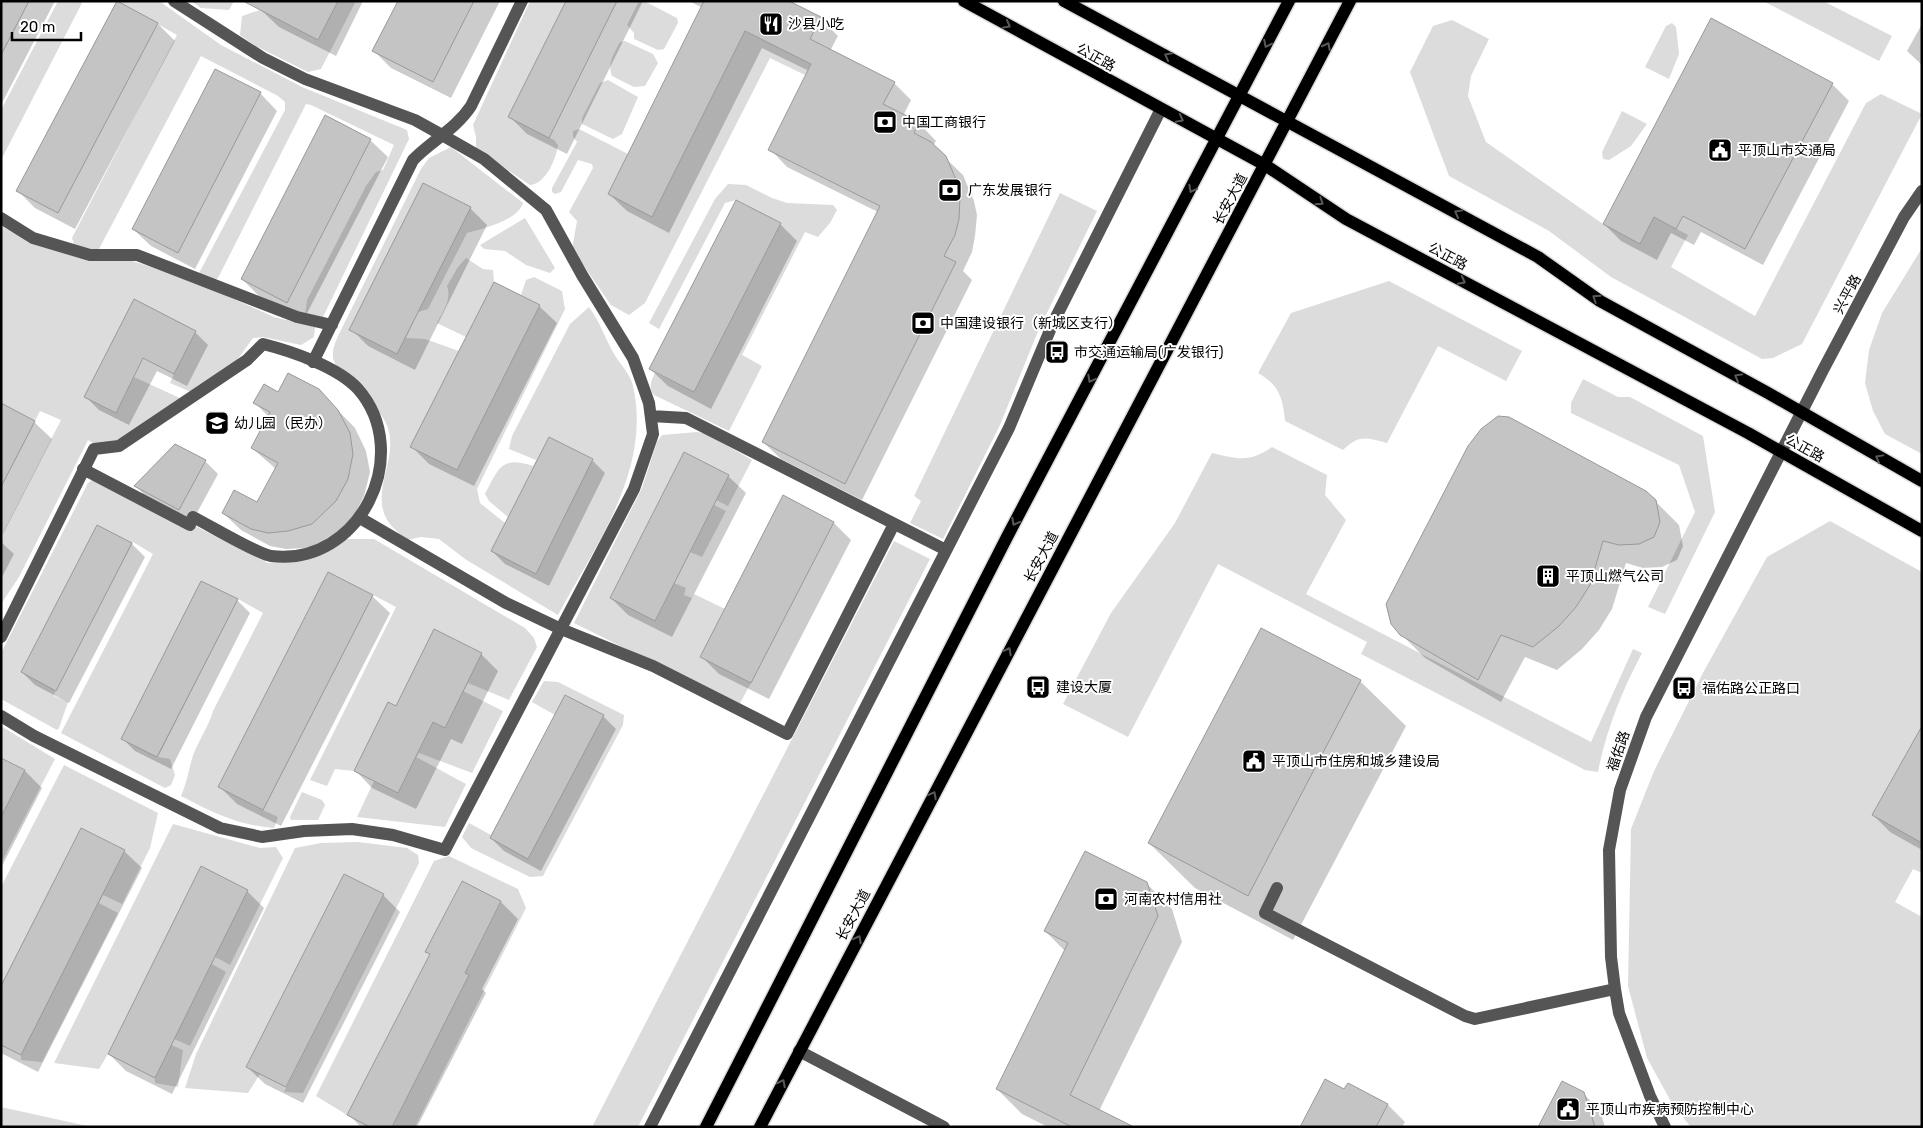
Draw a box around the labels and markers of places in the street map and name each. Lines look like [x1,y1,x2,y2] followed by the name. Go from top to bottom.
[758,11,784,37] restaurant icon: 沙县小吃
[788,16,844,33] place label: 沙县小吃
[872,109,898,135] bank icon: 中国工商银行
[902,114,986,131] place label: 中国工商银行
[1707,137,1733,163] public building icon: 平顶山市交通局
[1738,142,1836,159] place label: 平顶山市交通局
[937,177,963,203] bank icon: 广东发展银行
[968,182,1052,199] place label: 广东发展银行
[910,310,936,336] bank icon: 中国建设银行（新城区支行）
[940,315,1122,332] place label: 中国建设银行（新城区支行）
[1044,339,1070,365] bus stop icon: 市交通运输局(广发银行)
[1074,344,1224,361] place label: 市交通运输局(广发银行)
[204,410,230,436] school or university icon: 幼儿园（民办）
[234,415,332,432] place label: 幼儿园（民办）
[1535,563,1561,589] building icon: 平顶山燃气公司
[1566,568,1664,585] place label: 平顶山燃气公司
[1025,674,1051,700] bus stop icon: 建设大厦
[1671,675,1697,701] bus stop icon: 福佑路公正路口
[1056,679,1112,696] place label: 建设大厦
[1702,680,1800,697] place label: 福佑路公正路口
[1241,748,1267,774] public building icon: 平顶山市住房和城乡建设局
[1272,753,1440,770] place label: 平顶山市住房和城乡建设局
[1093,886,1119,912] bank icon: 河南农村信用社
[1124,891,1222,908] place label: 河南农村信用社
[1555,1096,1581,1122] public building icon: 平顶山市疾病预防控制中心
[1586,1101,1754,1118] place label: 平顶山市疾病预防控制中心

